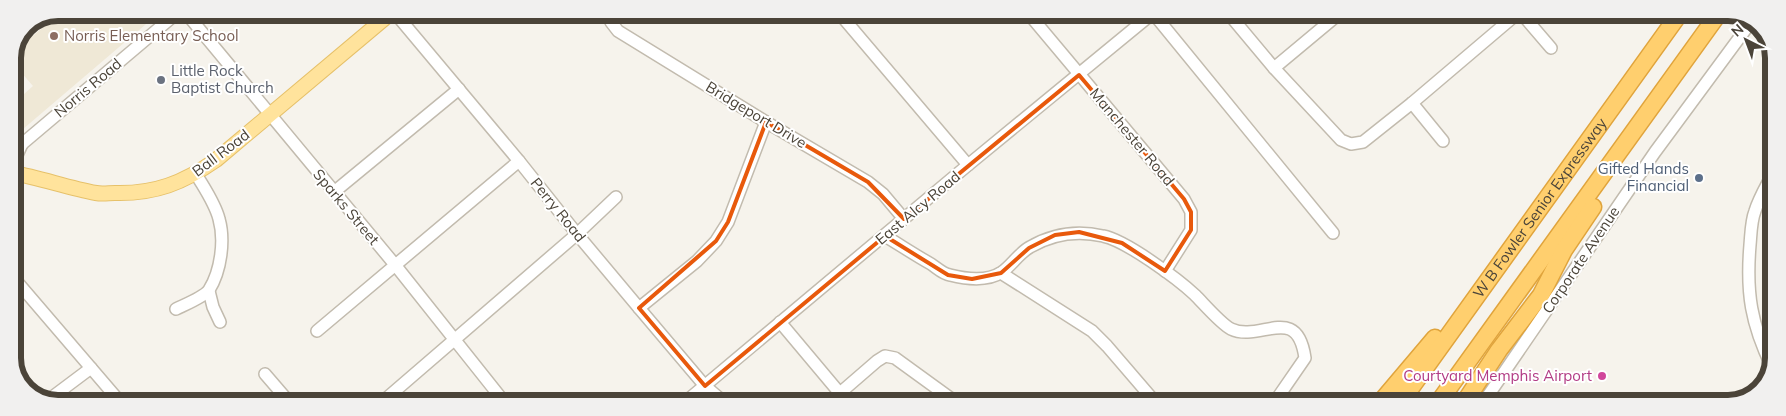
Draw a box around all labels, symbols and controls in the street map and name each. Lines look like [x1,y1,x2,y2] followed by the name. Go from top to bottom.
[1721,15,1771,65] north arrow
[1727,20,1747,41] text: N
[64,26,239,45] place label: Norris Elementary School
[48,30,60,42] marker: Norris Elementary School
[50,54,125,121] street label: Norris Road
[171,61,274,97] place label: Little Rock Baptist Church
[155,74,167,86] marker: Little Rock Baptist Church
[702,77,810,152] street label: Bridgeport Drive
[1086,84,1179,189] street label: Manchester Road
[1468,114,1611,302] street label: W B Fowler Senior Expressway
[188,125,253,180] street label: Ball Road
[1598,159,1689,195] place label: Gifted Hands Financial
[309,165,384,248] street label: Sparks Street
[871,167,964,249] street label: East Alcy Road
[1693,172,1705,184] marker: Gifted Hands Financial
[527,174,590,246] street label: Perry Road
[1538,203,1623,317] street label: Corporate Avenue
[1403,366,1592,385] place label: Courtyard Memphis Airport
[1596,370,1608,382] marker: Courtyard Memphis Airport

